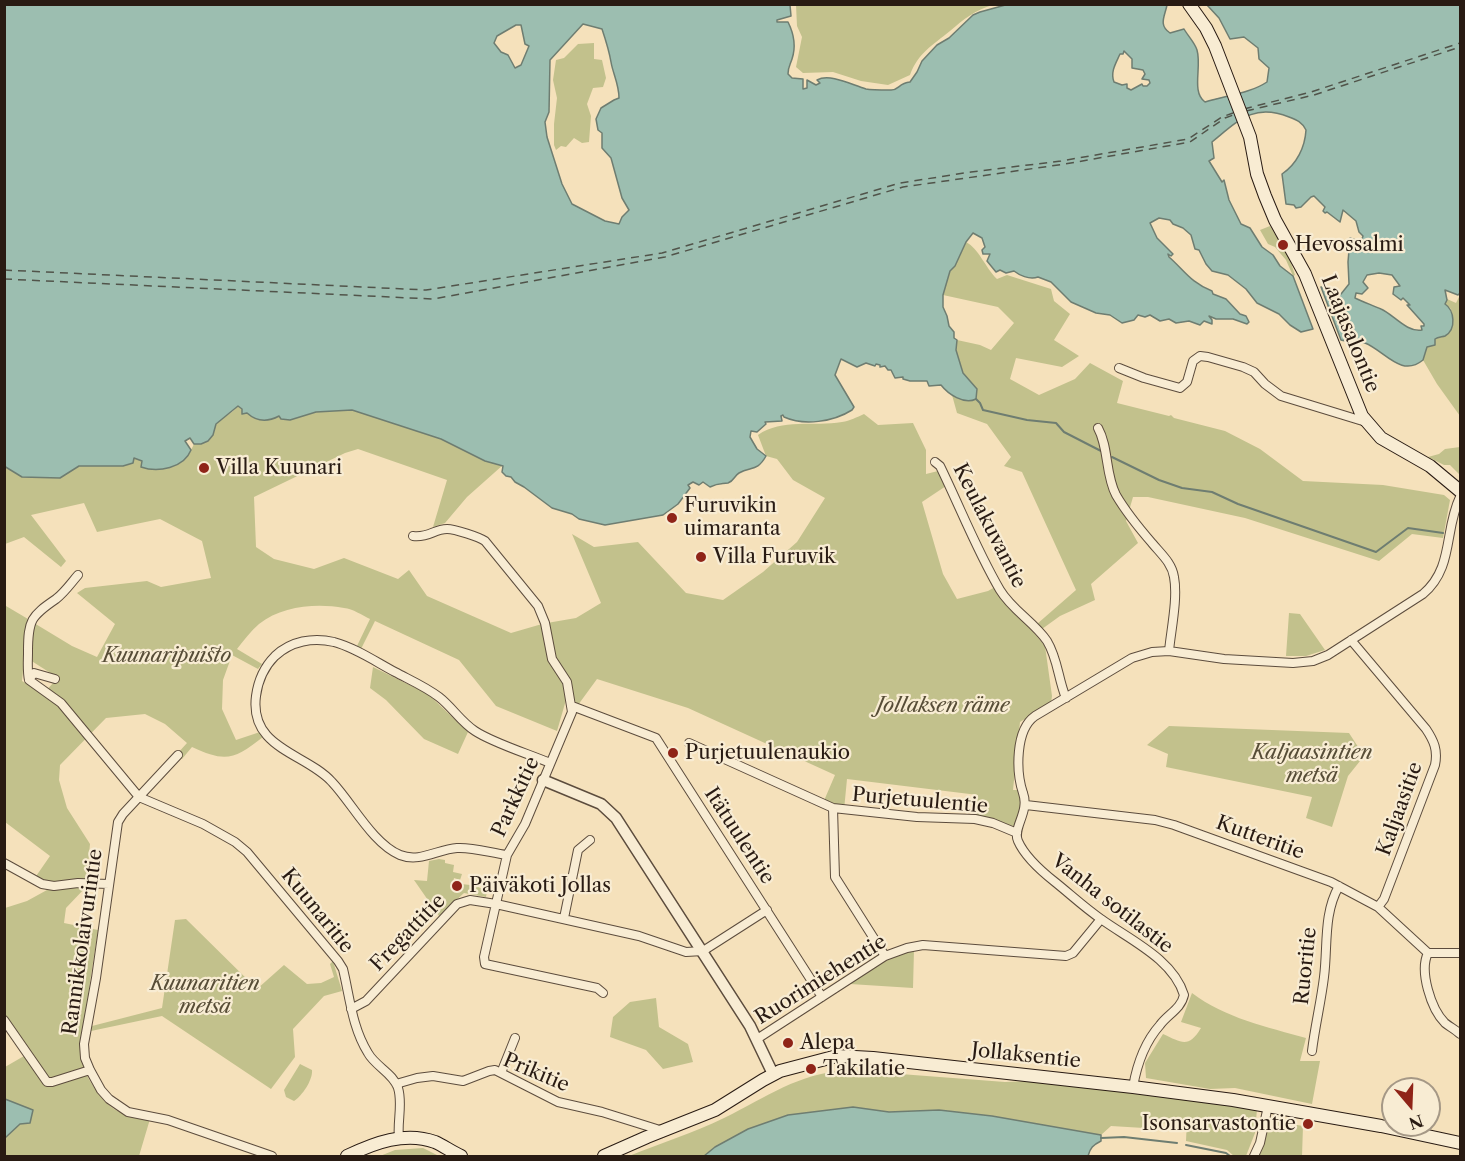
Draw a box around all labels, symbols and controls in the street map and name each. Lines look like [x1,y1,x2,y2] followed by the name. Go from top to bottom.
[1295,233,1404,257] place label: Hevossalmi
[1276,238,1290,252] marker: Hevossalmi
[1316,272,1384,396] street label: Laajasalontie
[216,456,342,480] place label: Villa Kuunari
[947,460,1031,592] street label: Keulakuvantie
[197,461,211,475] marker: Villa Kuunari
[684,494,781,541] place label: Furuvikin uimaranta
[665,511,679,525] marker: Furuvikin uimaranta
[713,545,836,569] place label: Villa Furuvik
[694,550,708,564] marker: Villa Furuvik
[103,644,231,668] park label: Kuunaripuisto
[876,694,1010,718] park label: Jollaksen räme
[685,741,850,765] place label: Purjetuulenaukio
[1251,741,1373,788] park label: Kaljaasintien metsä
[666,746,680,760] marker: Purjetuulenaukio
[487,753,545,841] street label: Parkkitie
[1372,759,1428,859] street label: Kaljaasitie
[699,783,779,889] street label: Itätuulentie
[851,783,989,819] street label: Purjetuulentie
[1213,811,1307,865] street label: Kutteritie
[58,847,108,1037] street label: Rannikkolaivurintie
[1046,849,1178,959] street label: Vanha sotilastie
[276,864,358,958] street label: Kuunaritie
[469,874,611,898] place label: Päiväkoti Jollas
[450,879,464,893] marker: Päiväkoti Jollas
[365,889,451,977] street label: Fregattitie
[1290,926,1322,1006] street label: Ruoritie
[751,930,891,1030] street label: Ruorimiehentie
[150,972,260,1019] park label: Kuunaritien metsä
[800,1031,855,1055] place label: Alepa
[781,1036,795,1050] marker: Alepa
[970,1038,1082,1074] street label: Jollaksentie
[499,1048,573,1098] street label: Prikitie
[823,1057,905,1081] place label: Takilatie
[804,1062,818,1076] marker: Takilatie
[1381,1077,1441,1137] north arrow
[1406,1110,1426,1134] text: N
[1142,1112,1296,1136] place label: Isonsarvastontie
[1301,1117,1315,1131] marker: Isonsarvastontie

